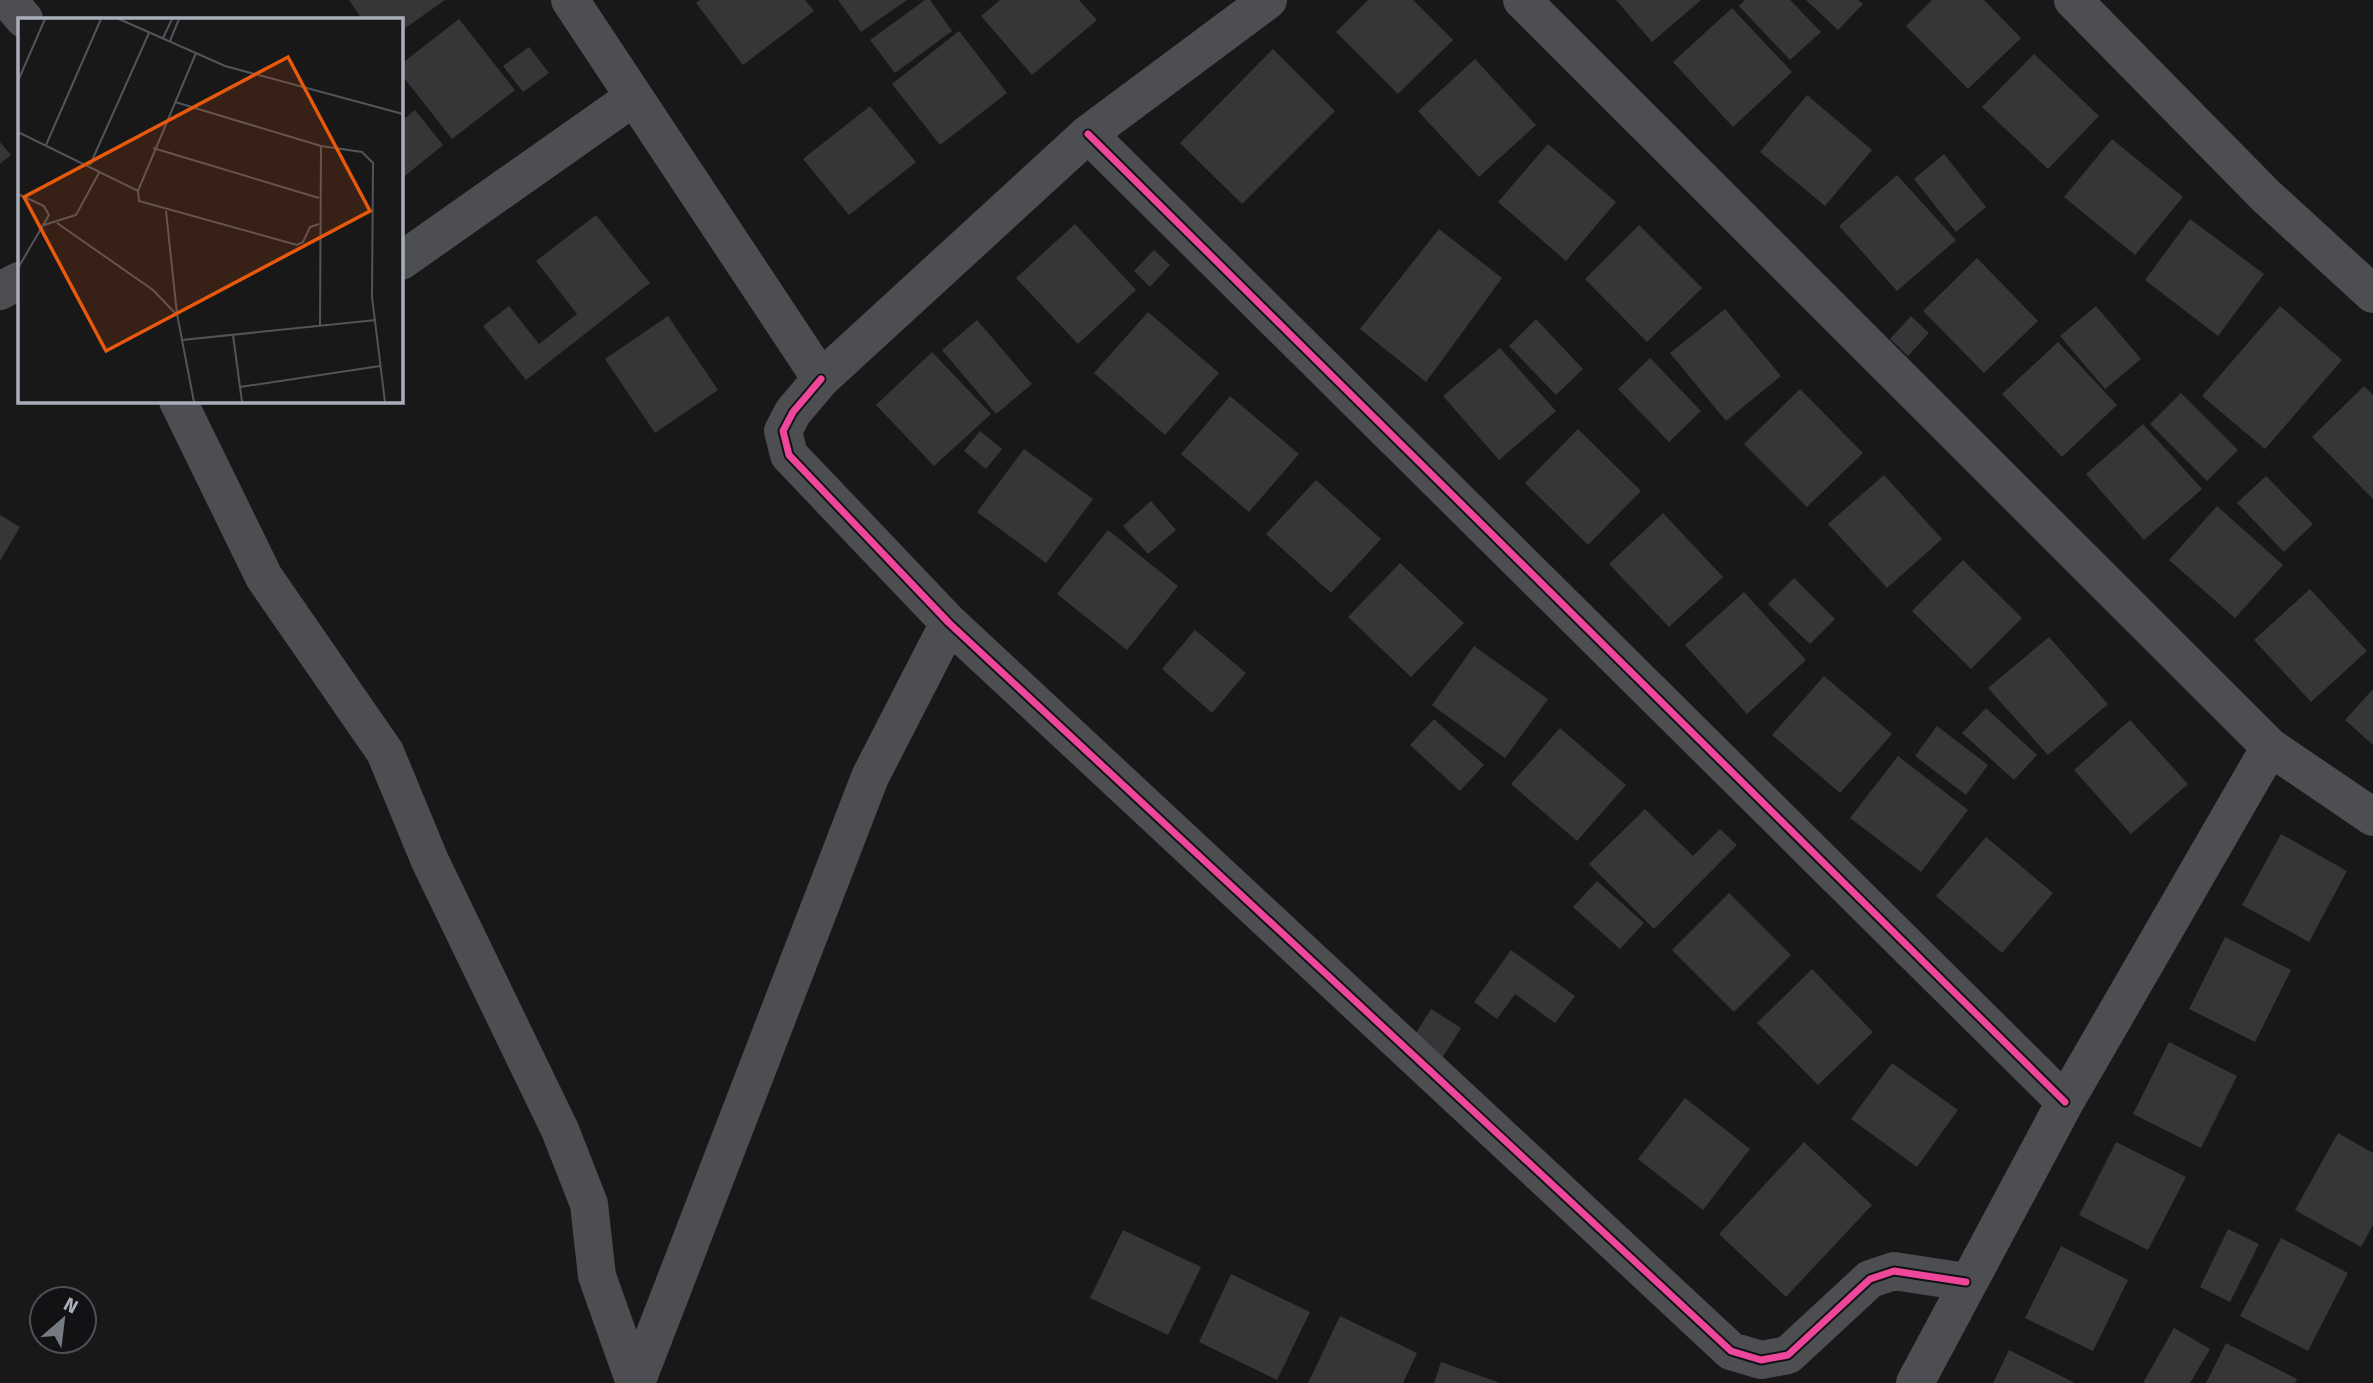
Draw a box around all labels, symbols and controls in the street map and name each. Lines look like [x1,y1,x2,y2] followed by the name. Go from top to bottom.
[18,18,402,402] inset map
[28,1285,98,1355] north arrow
[60,1292,82,1319] text: N

